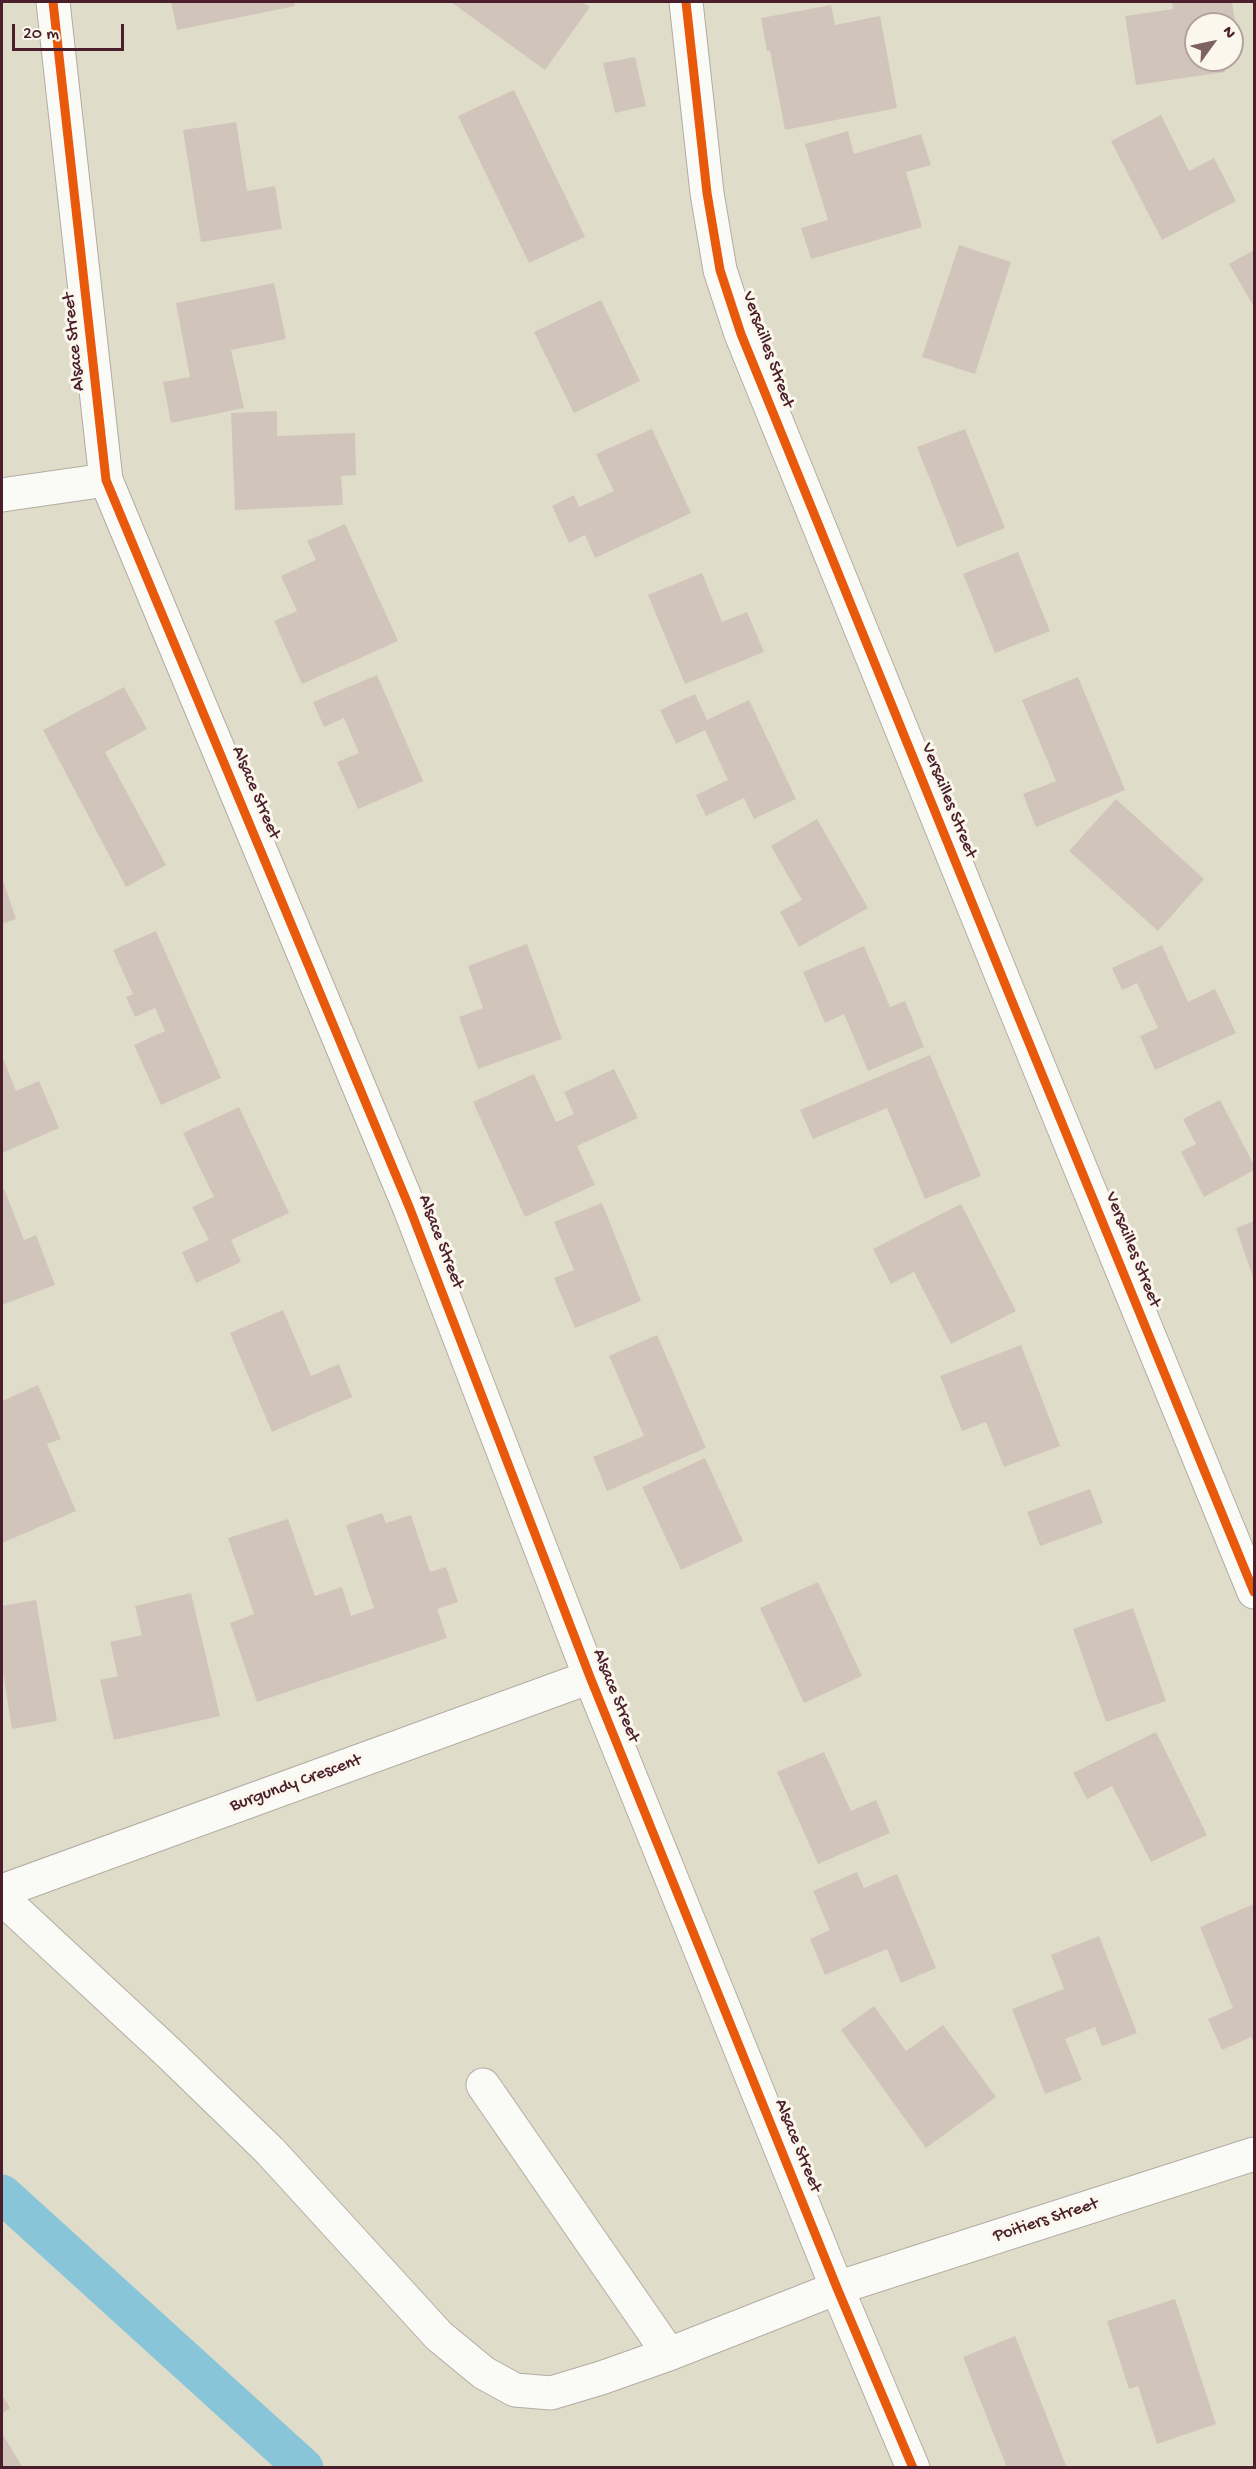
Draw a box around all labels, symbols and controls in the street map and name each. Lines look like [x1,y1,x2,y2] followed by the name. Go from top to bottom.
[15,12,128,50] scale bar
[1184,12,1244,72] north arrow
[1217,23,1239,43] text: N
[23,24,59,45] text: 20 m
[736,289,798,411] street label: Versailles Street
[59,292,91,392] street label: Alsace Street
[915,740,981,862] street label: Versailles Street
[226,743,284,843] street label: Alsace Street
[1099,1189,1165,1311] street label: Versailles Street
[412,1192,468,1292] street label: Alsace Street
[586,1646,644,1746] street label: Alsace Street
[227,1750,365,1818] street label: Burgundy Crescent
[768,2096,826,2196] street label: Alsace Street
[991,2194,1101,2248] street label: Poitiers Street

